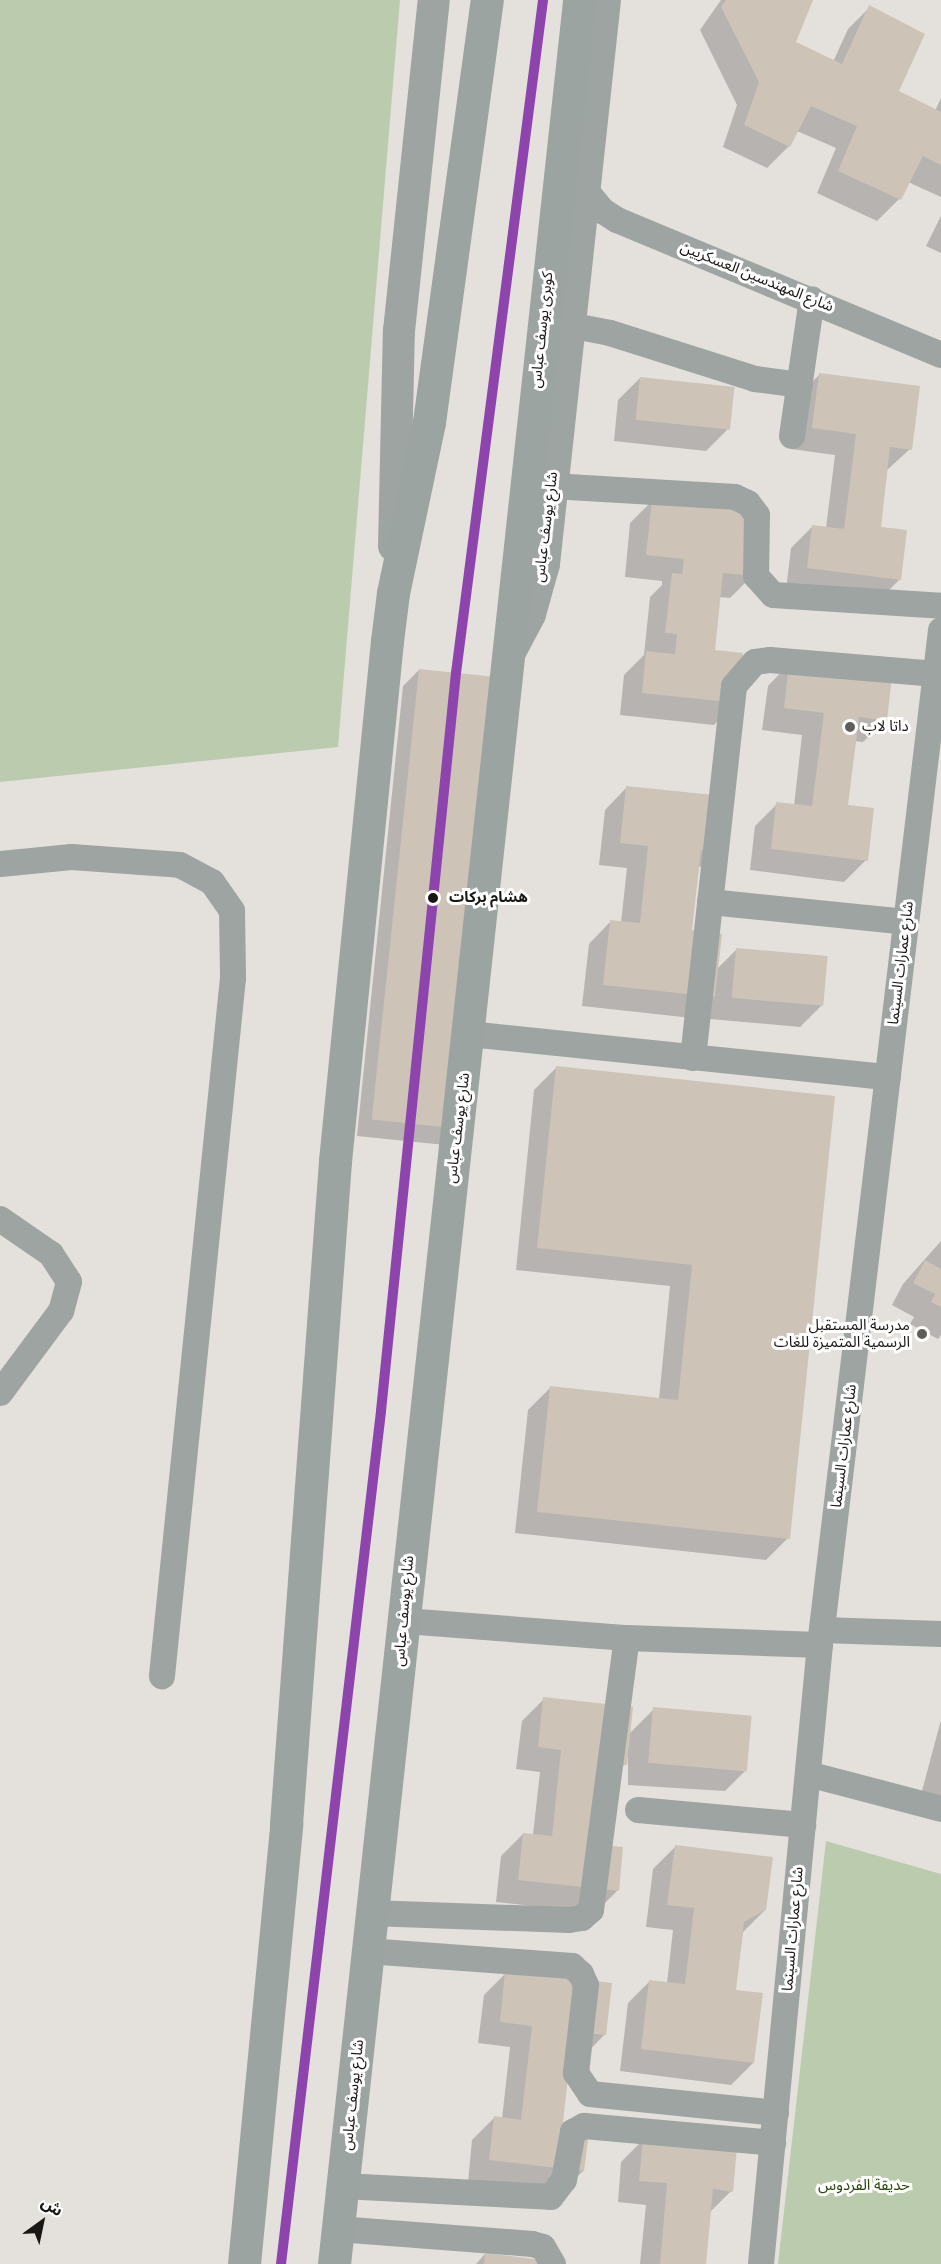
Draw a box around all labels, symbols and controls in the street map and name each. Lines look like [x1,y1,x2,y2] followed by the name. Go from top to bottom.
[678,238,836,316] street label: شارع المهندسين العسكريين
[527,271,557,389] street label: كوبرى يوسف عباس
[530,471,562,583] street label: شارع يوسف عباس
[862,718,909,736] place label: داتا لاب
[843,720,857,734] marker: داتا لاب
[422,887,444,909] marker: هشام بركات
[449,889,528,907] place label: هشام بركات
[884,900,918,1026] street label: شارع عمارات السينما
[442,1072,474,1184] street label: شارع يوسف عباس
[774,1316,910,1351] place label: مدرسة المستقبل الرسمية المتميزة للغات
[915,1327,929,1341] marker: مدرسة المستقبل الرسمية المتميزة للغات
[827,1383,861,1509] street label: شارع عمارات السينما
[390,1555,418,1667] street label: شارع يوسف عباس
[779,1866,807,1992] street label: شارع عمارات السينما
[338,2039,368,2151] street label: شارع يوسف عباس
[818,2177,910,2195] park label: حديقة الفردوس
[12,2192,72,2252] north arrow
[38,2193,66,2220] text: ش

